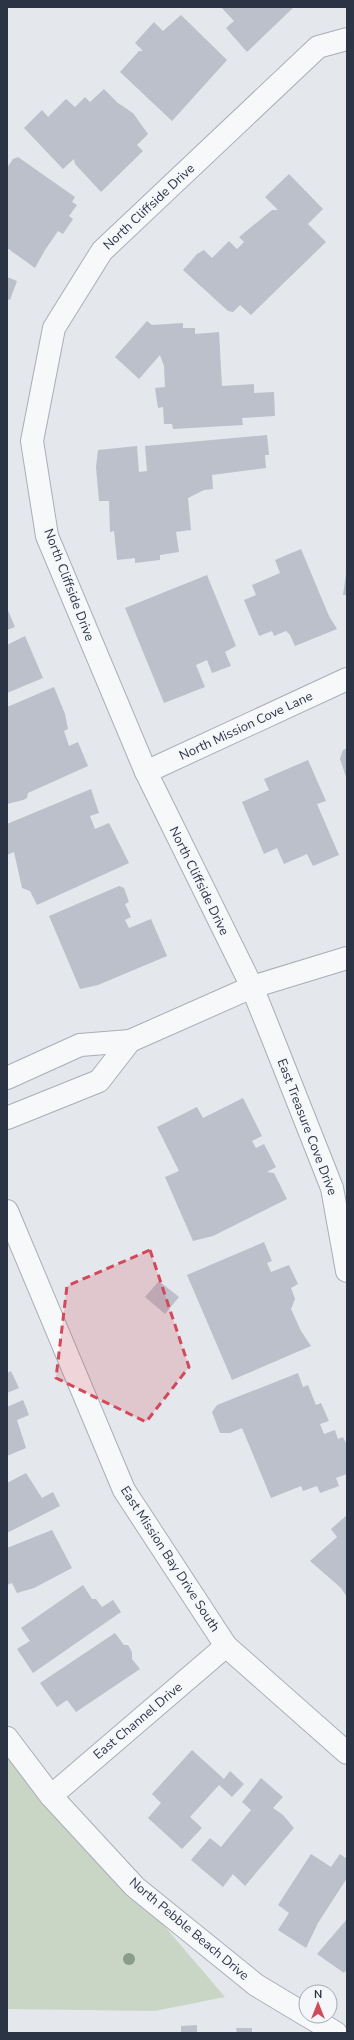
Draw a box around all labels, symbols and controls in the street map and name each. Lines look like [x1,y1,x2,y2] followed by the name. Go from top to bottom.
[99,160,199,254] street label: North Cliffside Drive
[39,526,99,644] street label: North Cliffside Drive
[176,687,316,765] street label: North Mission Cove Lane
[165,824,233,939] street label: North Cliffside Drive
[273,1056,341,1198] street label: East Treasure Cove Drive
[116,1483,224,1635] street label: East Mission Bay Drive South
[90,1678,186,1764] street label: East Channel Drive
[125,1873,253,1985] street label: North Pebble Beach Drive
[298,1984,338,2024] north arrow
[314,1987,322,2002] text: N

